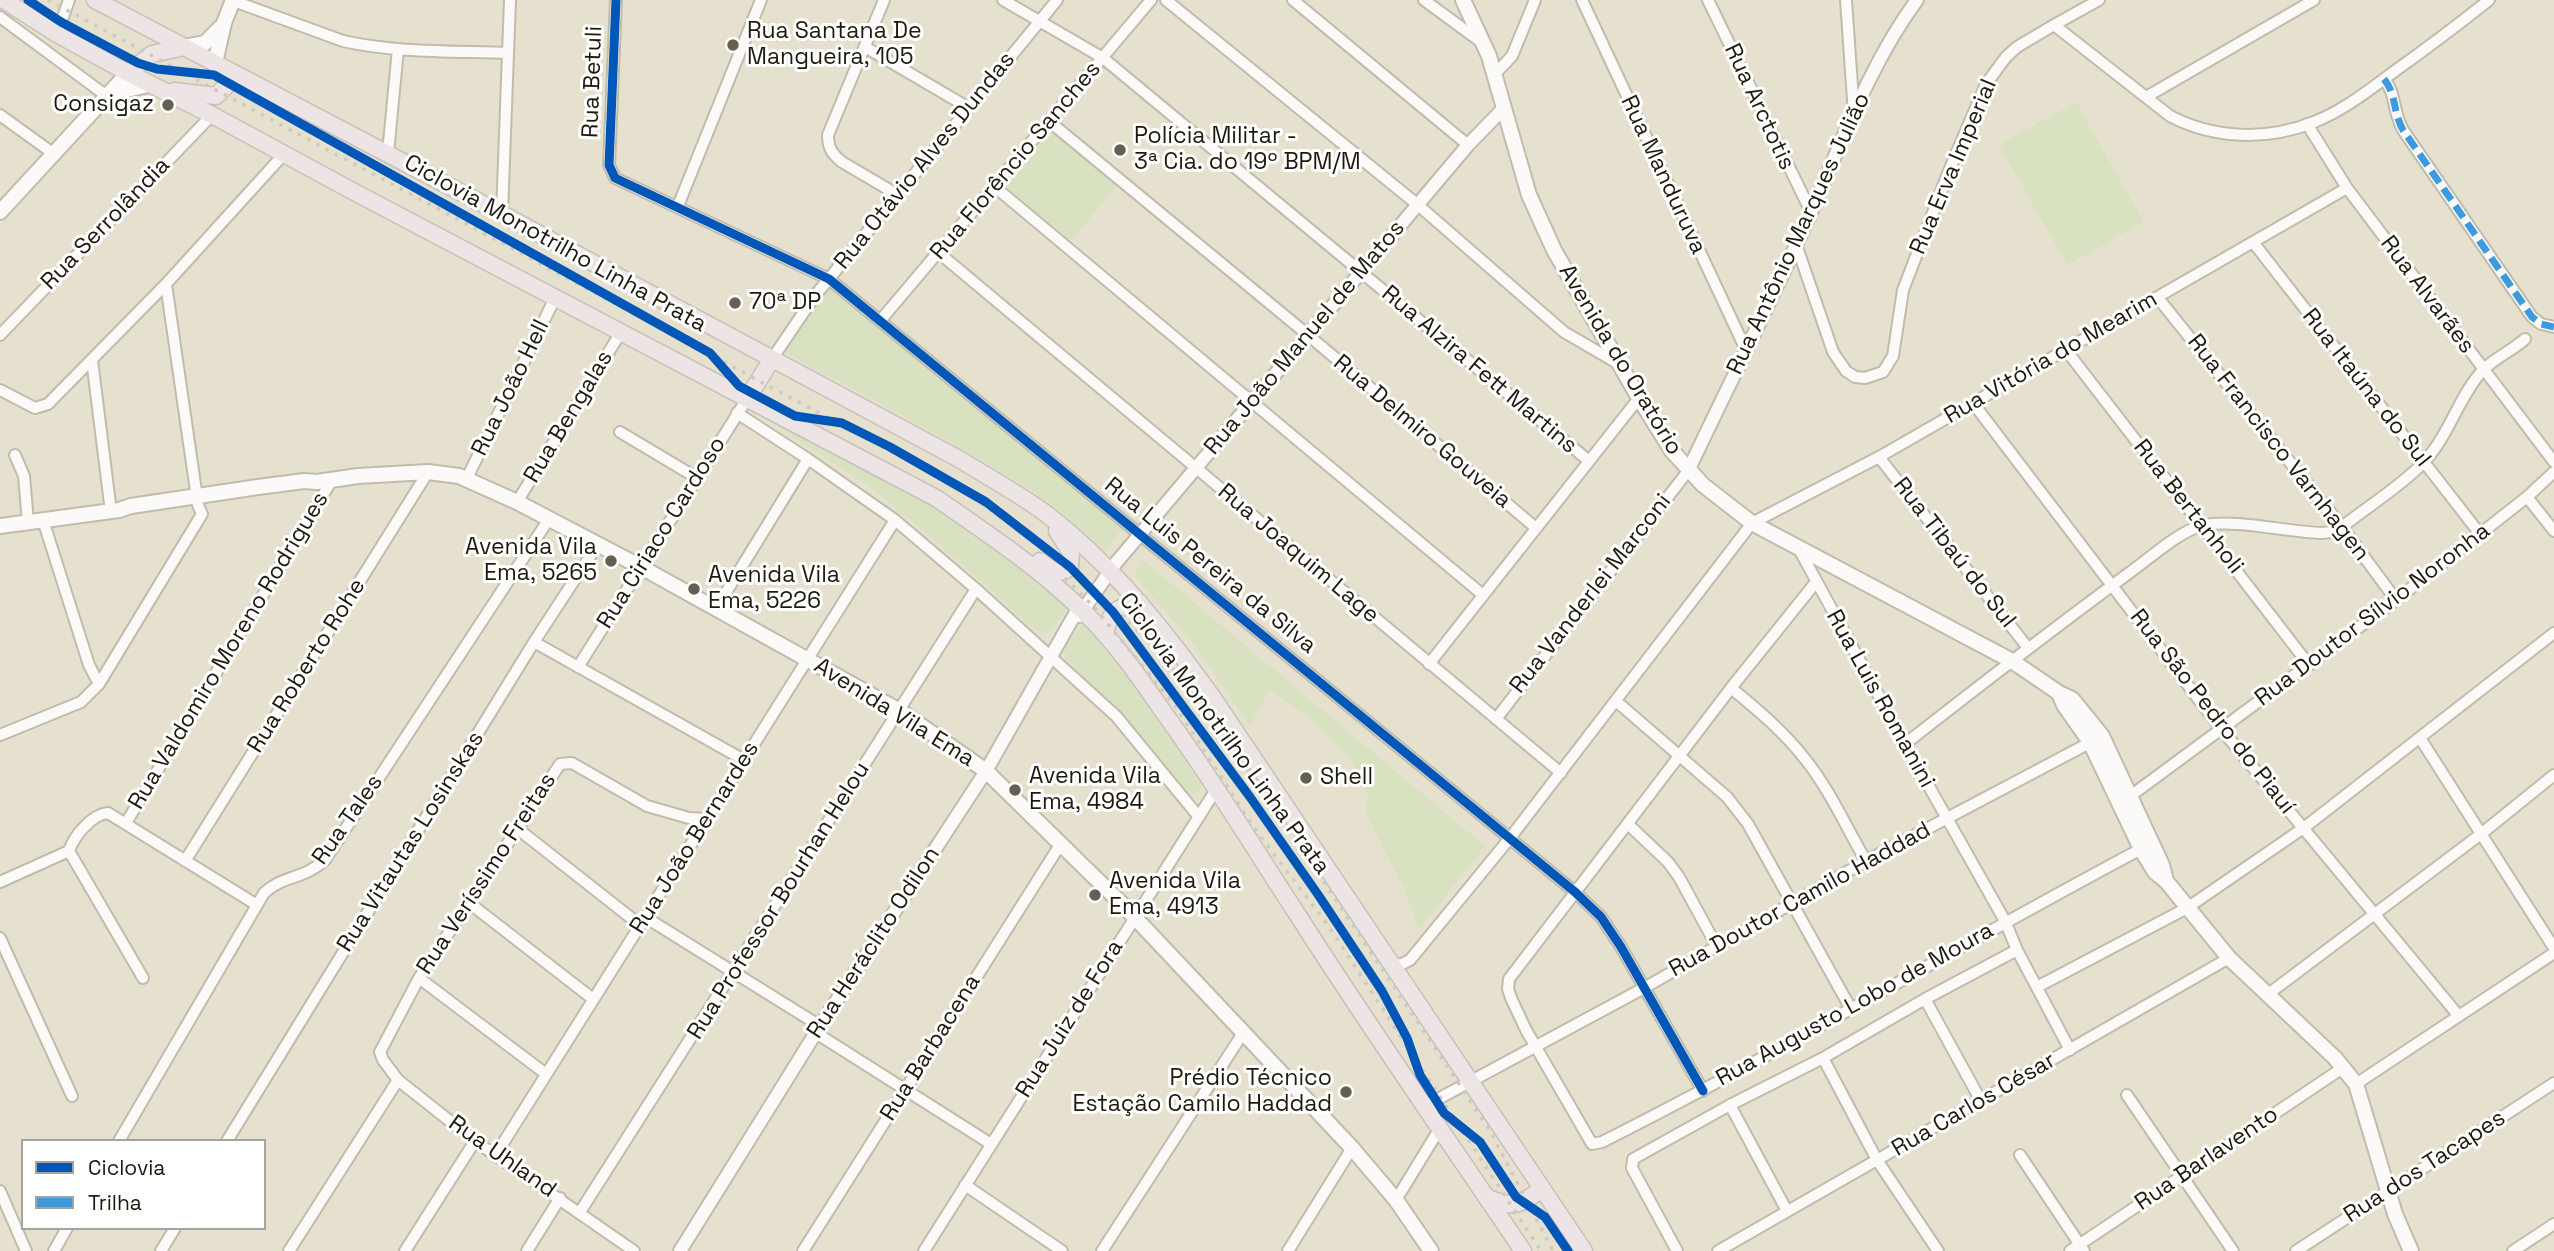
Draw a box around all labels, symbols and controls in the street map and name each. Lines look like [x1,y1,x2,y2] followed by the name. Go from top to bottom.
[747,18,922,72] place label: Rua Santana De Mangueira, 105
[577,26,609,138] street label: Rua Betuli
[725,37,741,53] marker: Rua Santana De Mangueira, 105
[1718,40,1800,174] street label: Rua Arctotis
[829,47,1021,275] street label: Rua Otávio Alves Dundas
[925,56,1107,266] street label: Rua Florêncio Sanches
[1905,75,2003,259] street label: Rua Erva Imperial
[1721,89,1877,379] street label: Rua Antônio Marques Julião
[53,91,154,119] place label: Consigaz
[1614,91,1712,259] street label: Rua Manduruva
[160,97,176,113] marker: Consigaz
[1134,123,1361,177] place label: Polícia Militar - 3ª Cia. do 19º BPM/M
[1112,142,1128,158] marker: Polícia Militar - 3ª Cia. do 19º BPM/M
[399,149,711,339] street label: Ciclovia Monotrilho Linha Prata
[36,152,176,296] street label: Rua Serrolândia
[1199,215,1411,461] street label: Rua João Manuel de Matos
[2374,231,2480,359] street label: Rua Alvarães
[1552,260,1688,460] street label: Avenida do Oratório
[1376,280,1582,460] street label: Rua Alzira Fett Martins
[1940,286,2162,430] street label: Rua Vitória do Mearim
[749,289,821,317] place label: 70ª DP
[727,295,743,311] marker: 70ª DP
[2296,304,2436,472] street label: Rua Itaúna do Sul
[466,315,556,461] street label: Rua João Hell
[2181,329,2375,567] street label: Rua Francisco Varnhagen
[519,346,619,488] street label: Rua Bengalas
[1327,349,1517,515] street label: Rua Delmiro Gouveia
[592,432,732,634] street label: Rua Ciriaco Cardoso
[2127,434,2249,580] street label: Rua Bertanholi
[1099,472,1321,660] street label: Rua Luis Pereira da Silva
[1887,472,2021,634] street label: Rua Tibaú do Sul
[1212,479,1384,629] street label: Rua Joaquim Lage
[123,487,335,815] street label: Rua Valdomiro Moreno Rodrigues
[1505,489,1677,699] street label: Rua Vanderlei Marconi
[2250,518,2496,712] street label: Rua Doutor Sílvio Noronha
[465,534,597,588] place label: Avenida Vila Ema, 5265
[603,553,619,569] marker: Avenida Vila Ema, 5265
[708,562,840,616] place label: Avenida Vila Ema, 5226
[242,574,372,758] street label: Rua Roberto Rohe
[686,581,702,597] marker: Avenida Vila Ema, 5226
[1113,588,1335,880] street label: Ciclovia Monotrilho Linha Prata
[2124,604,2300,820] street label: Rua São Pedro do Piauí
[1820,605,1940,793] street label: Rua Luis Romanini
[809,653,979,773] street label: Avenida Vila Ema
[332,727,490,957] street label: Rua Vitautas Losinskas
[625,737,765,939] street label: Rua João Bernardes
[682,757,876,1045] street label: Rua Professor Bourhan Helou
[1029,763,1161,817] place label: Avenida Vila Ema, 4984
[1320,764,1373,792] place label: Shell
[412,768,562,980] street label: Rua Veríssimo Freitas
[307,770,389,870] street label: Rua Tales
[1298,770,1314,786] marker: Shell
[1007,782,1023,798] marker: Avenida Vila Ema, 4984
[1664,816,1936,984] street label: Rua Doutor Camilo Haddad
[802,842,946,1044] street label: Rua Heráclito Odilon
[1109,868,1241,922] place label: Avenida Vila Ema, 4913
[1087,887,1103,903] marker: Avenida Vila Ema, 4913
[1711,917,1999,1093] street label: Rua Augusto Lobo de Moura
[1010,935,1130,1103] street label: Rua Juiz de Fora
[875,970,987,1126] street label: Rua Barbacena
[1887,1047,2061,1163] street label: Rua Carlos César
[1072,1065,1332,1119] place label: Prédio Técnico Estação Camilo Haddad
[1338,1084,1354,1100] marker: Prédio Técnico Estação Camilo Haddad
[2130,1101,2284,1217] street label: Rua Barlavento
[2339,1105,2511,1229] street label: Rua dos Tacapes
[443,1110,561,1204] street label: Rua Uhland
[21,1139,266,1230] legend
[88,1154,165,1181] text: Ciclovia
[88,1189,142,1216] text: Trilha

